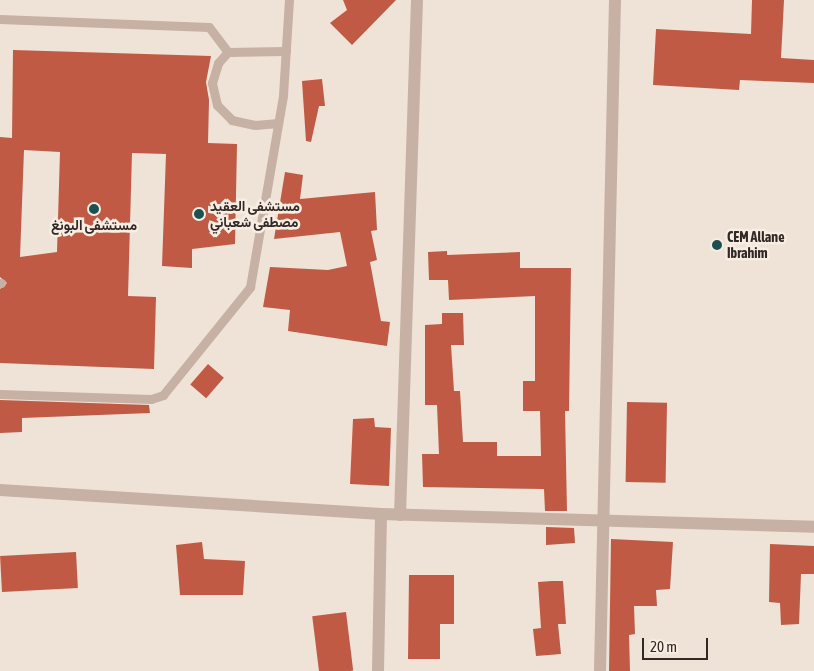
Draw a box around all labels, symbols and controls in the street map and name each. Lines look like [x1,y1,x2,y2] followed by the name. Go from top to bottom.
[210,198,300,230] place label: مستشفى العقيد مصطفى شعباني
[88,203,100,215] marker: مستشفى البونغ
[192,207,206,221] marker: مستشفى العقيد مصطفى شعباني
[51,217,137,233] place label: مستشفى البونغ
[727,229,784,262] place label: CEM Allane Ibrahim
[711,239,723,251] marker: CEM Allane Ibrahim
[644,628,710,660] scale bar
[650,638,677,655] text: 20 m

